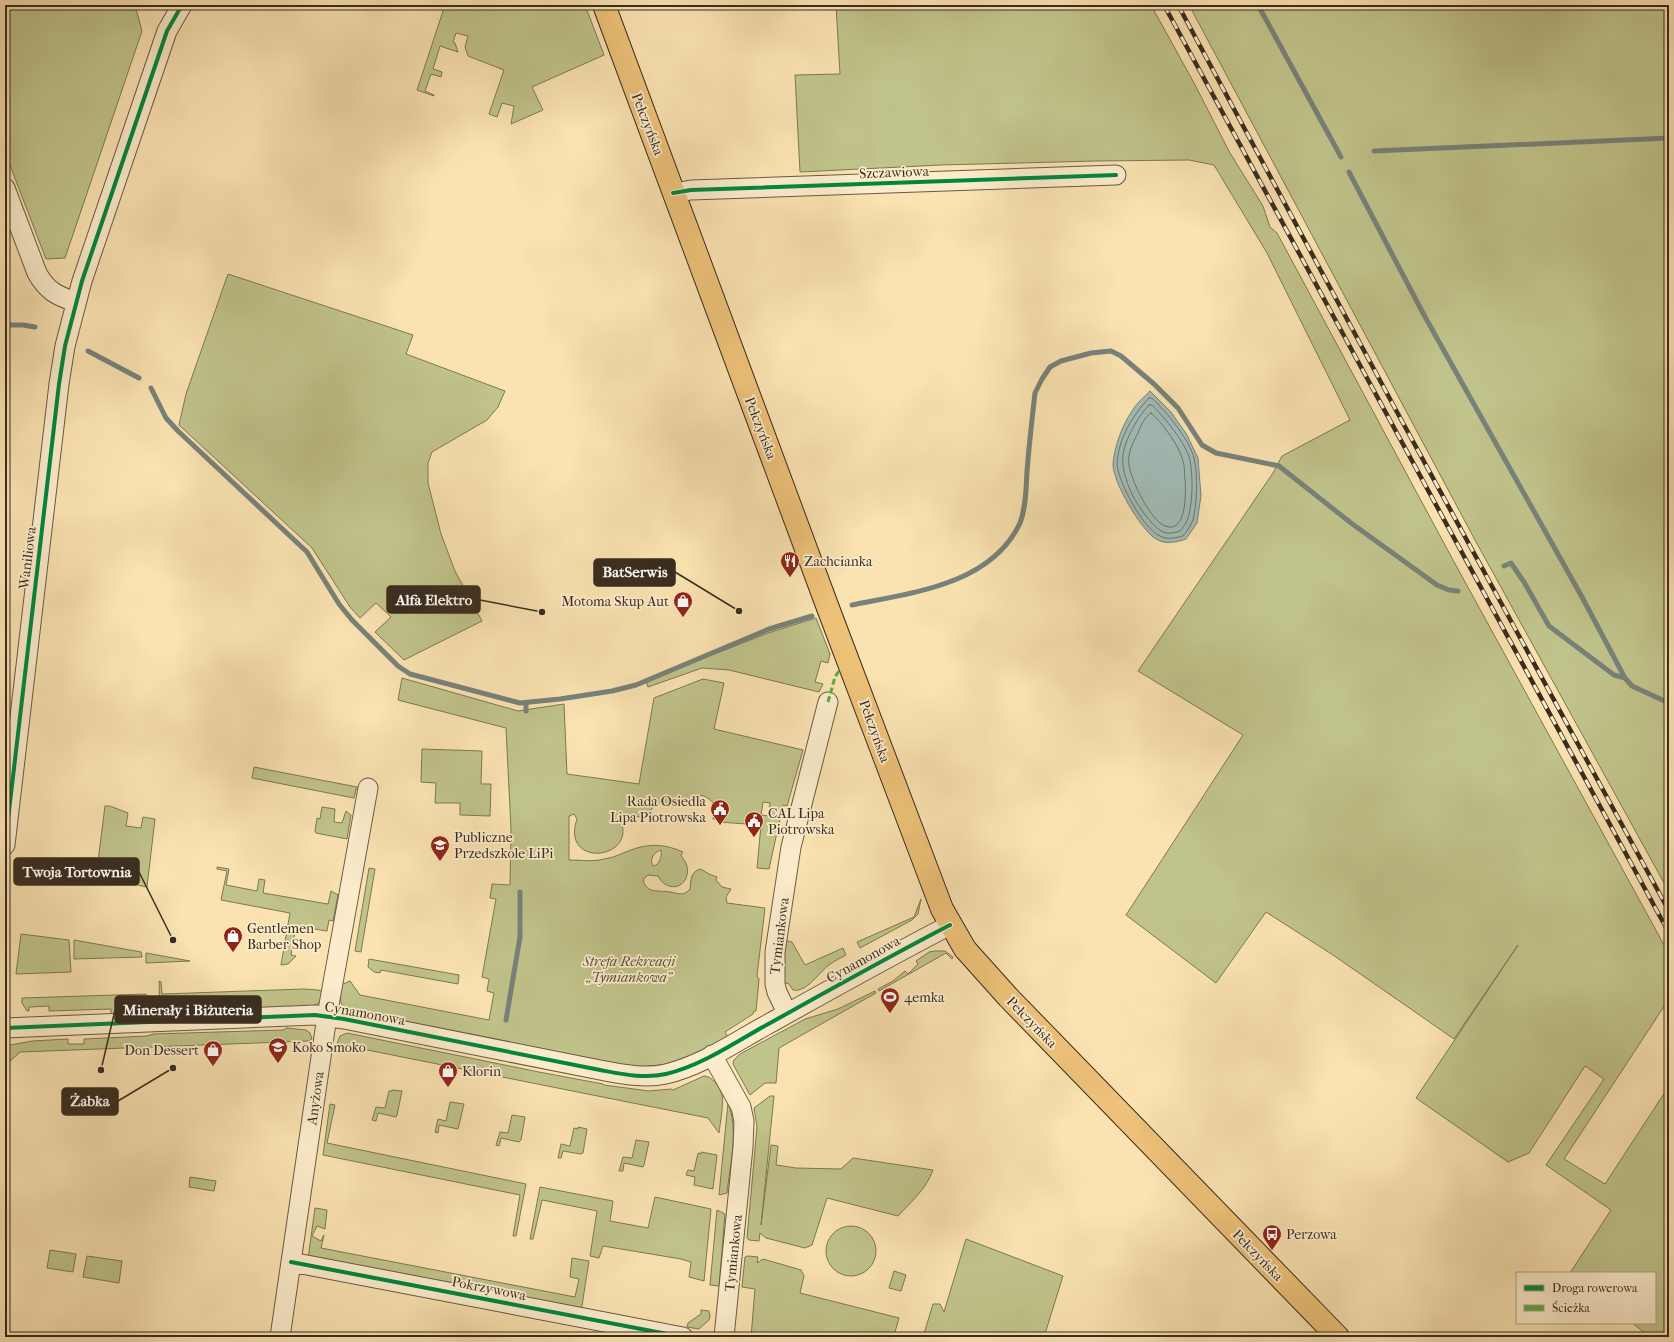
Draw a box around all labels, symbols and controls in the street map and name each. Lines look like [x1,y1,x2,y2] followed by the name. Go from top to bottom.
[628,91,667,158] street label: Pełczyńska
[859,163,930,182] street label: Szczawiowa
[741,395,780,462] street label: Pełczyńska
[15,525,40,591] street label: Waniliowa
[779,550,801,578] restaurant icon: Zachcianka
[804,553,873,570] place label: Zachcianka
[594,559,675,586] callout: BatSerwis
[603,563,668,581] text: BatSerwis
[387,586,480,613] callout: Alfa Elektro
[672,590,694,618] shop icon: Motoma Skup Aut
[395,591,473,609] text: Alfa Elektro
[561,593,669,610] place label: Motoma Skup Aut
[855,697,894,765] street label: Pełczyńska
[610,793,707,826] place label: Rada Osiedla Lipa Piotrowska
[709,798,731,826] public building icon: Rada Osiedla Lipa Piotrowska
[768,805,835,838] place label: CAL Lipa Piotrowska
[743,810,765,838] public building icon: CAL Lipa Piotrowska
[454,829,553,862] place label: Publiczne Przedszkole LiPi
[429,834,451,862] school or university icon: Publiczne Przedszkole LiPi
[14,858,139,885] callout: Twoja Tortownia
[22,863,132,881] text: Twoja Tortownia
[766,896,793,976] street label: Tymiankowa
[247,920,322,953] place label: Gentlemen Barber Shop
[222,925,244,953] shop icon: Gentlemen Barber Shop
[823,932,904,987] street label: Cynamonowa
[582,953,676,986] park label: Strefa Rekreacji „Tymiankowa”
[879,986,901,1014] sports icon: 4emka
[904,989,945,1006] place label: 4emka
[1003,993,1061,1052] street label: Pełczyńska
[115,996,261,1023] callout: Minerały i Biżuteria
[323,998,407,1029] street label: Cynamonowa
[122,1001,254,1019] text: Minerały i Biżuteria
[267,1036,289,1064] school or university icon: Koko Smoko
[202,1039,224,1067] shop icon: Don Dessert
[292,1039,366,1056] place label: Koko Smoko
[124,1042,199,1059] place label: Don Dessert
[437,1060,459,1088] shop icon: Klorin
[462,1063,501,1080] place label: Klorin
[303,1070,328,1127] street label: Anyżowa
[62,1088,118,1115] callout: Żabka
[70,1092,111,1110] text: Żabka
[721,1213,746,1292] street label: Tymiankowa
[1261,1223,1283,1251] bus stop icon: Perzowa
[1229,1226,1287,1285] street label: Pełczyńska
[1286,1226,1337,1243] place label: Perzowa
[1516,1272,1656,1324] legend
[450,1273,528,1304] street label: Pokrzywowa
[1552,1281,1638,1295] text: Droga rowerowa
[1552,1300,1590,1315] text: Ścieżka

